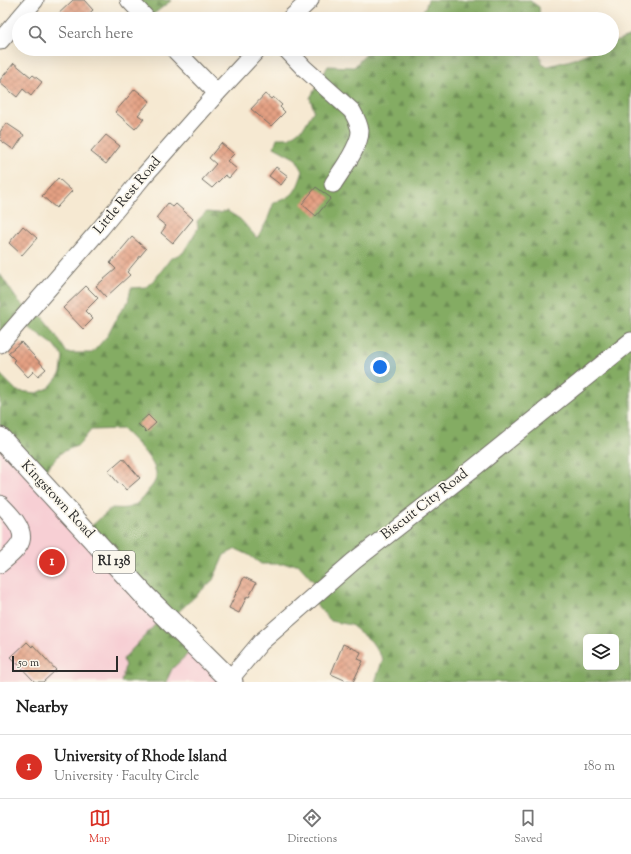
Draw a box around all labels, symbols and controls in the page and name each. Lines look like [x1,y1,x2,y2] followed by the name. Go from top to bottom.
[12,12,619,56] search box
[26,23,48,45] icon: search
[58,24,133,45] text: Search here
[89,153,167,239] street label: Little Rest Road
[370,357,390,377] your location
[16,457,98,543] street label: Kingstown Road
[377,465,473,545] street label: Biscuit City Road
[39,547,65,577] pin: 1
[93,551,135,573] road number: RI 138
[583,634,619,670] map controls
[583,634,619,670] button: layers
[12,654,118,673] scale bar
[18,655,39,671] text: 50 m
[16,696,68,720] text: Nearby
[54,747,227,768] text: University of Rhode Island
[27,758,31,776] text: 1
[584,758,615,776] text: 180 m
[54,768,199,786] text: University · Faculty Circle
[89,807,111,847] tab: Map
[288,807,337,847] tab: Directions
[514,807,542,847] tab: Saved

